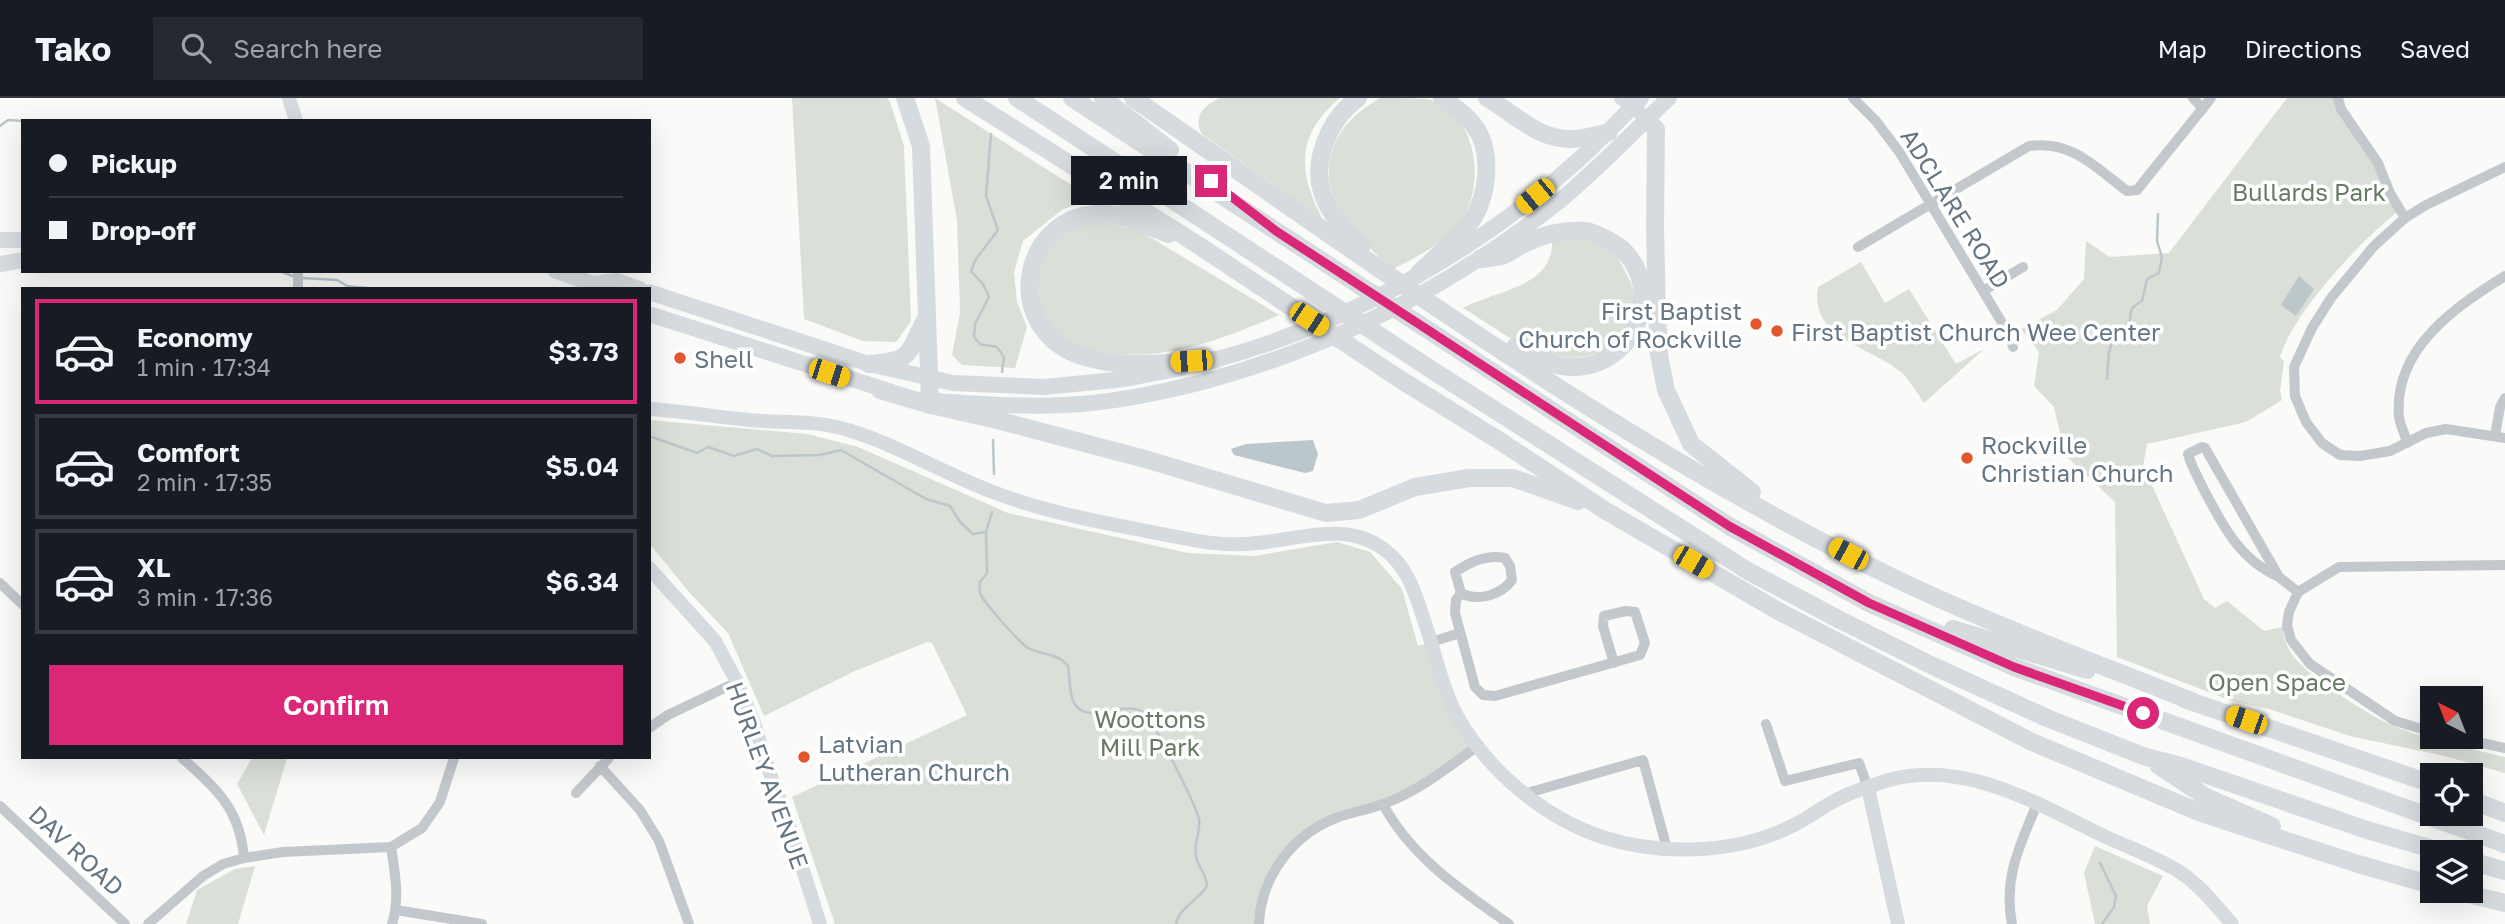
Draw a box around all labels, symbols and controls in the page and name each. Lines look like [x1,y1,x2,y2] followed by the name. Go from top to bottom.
[153,17,643,80] search box
[35,29,111,68] text: Tako
[177,29,215,67] icon: search
[233,33,382,64] text: Search here
[2158,34,2207,63] text: Map
[2245,34,2362,63] text: Directions
[2400,34,2470,63] text: Saved
[1895,123,2017,293] street label: ADCLARE ROAD
[91,148,177,179] text: Pickup
[1071,156,1186,206] callout: 2 min
[1195,165,1227,197] route end
[1099,166,1159,194] text: 2 min
[1513,175,1558,217] car
[2232,177,2386,206] park label: Bullards Park
[91,215,196,246] text: Drop-off
[1518,296,1742,353] place label: First Baptist Church of Rockville
[1286,299,1333,339] car
[1748,316,1764,332] marker: First Baptist Church of Rockville
[1791,317,2160,346] place label: First Baptist Church Wee Center
[53,320,116,383] icon: car
[137,322,253,353] text: Economy
[1769,323,1785,339] marker: First Baptist Church Wee Center
[548,336,619,367] text: $3.73
[694,344,753,373] place label: Shell
[1170,349,1213,373] car
[672,350,688,366] marker: Shell
[137,353,271,381] text: 1 min · 17:34
[806,357,853,389] car
[1981,430,2174,487] place label: Rockville Christian Church
[53,435,116,498] icon: car
[137,437,240,468] text: Comfort
[1959,450,1975,466] marker: Rockville Christian Church
[545,451,619,482] text: $5.04
[137,468,272,496] text: 2 min · 17:35
[1825,535,1872,573] car
[1670,542,1717,582] car
[53,550,116,613] icon: car
[137,552,171,583] text: XL
[546,566,619,597] text: $6.34
[137,583,273,611] text: 3 min · 17:36
[49,665,623,745] button: Confirm
[2208,667,2346,696] park label: Open Space
[721,677,815,873] street label: HURLEY AVENUE
[2420,686,2483,749] north arrow
[2420,686,2483,903] map controls
[2127,697,2159,729] route start
[2223,703,2270,737] car
[1094,704,1206,761] park label: Woottons Mill Park
[818,729,1010,786] place label: Latvian Lutheran Church
[796,749,812,765] marker: Latvian Lutheran Church
[2420,763,2483,826] button: locate
[24,799,130,901] street label: DAV ROAD
[2420,840,2483,903] button: layers

